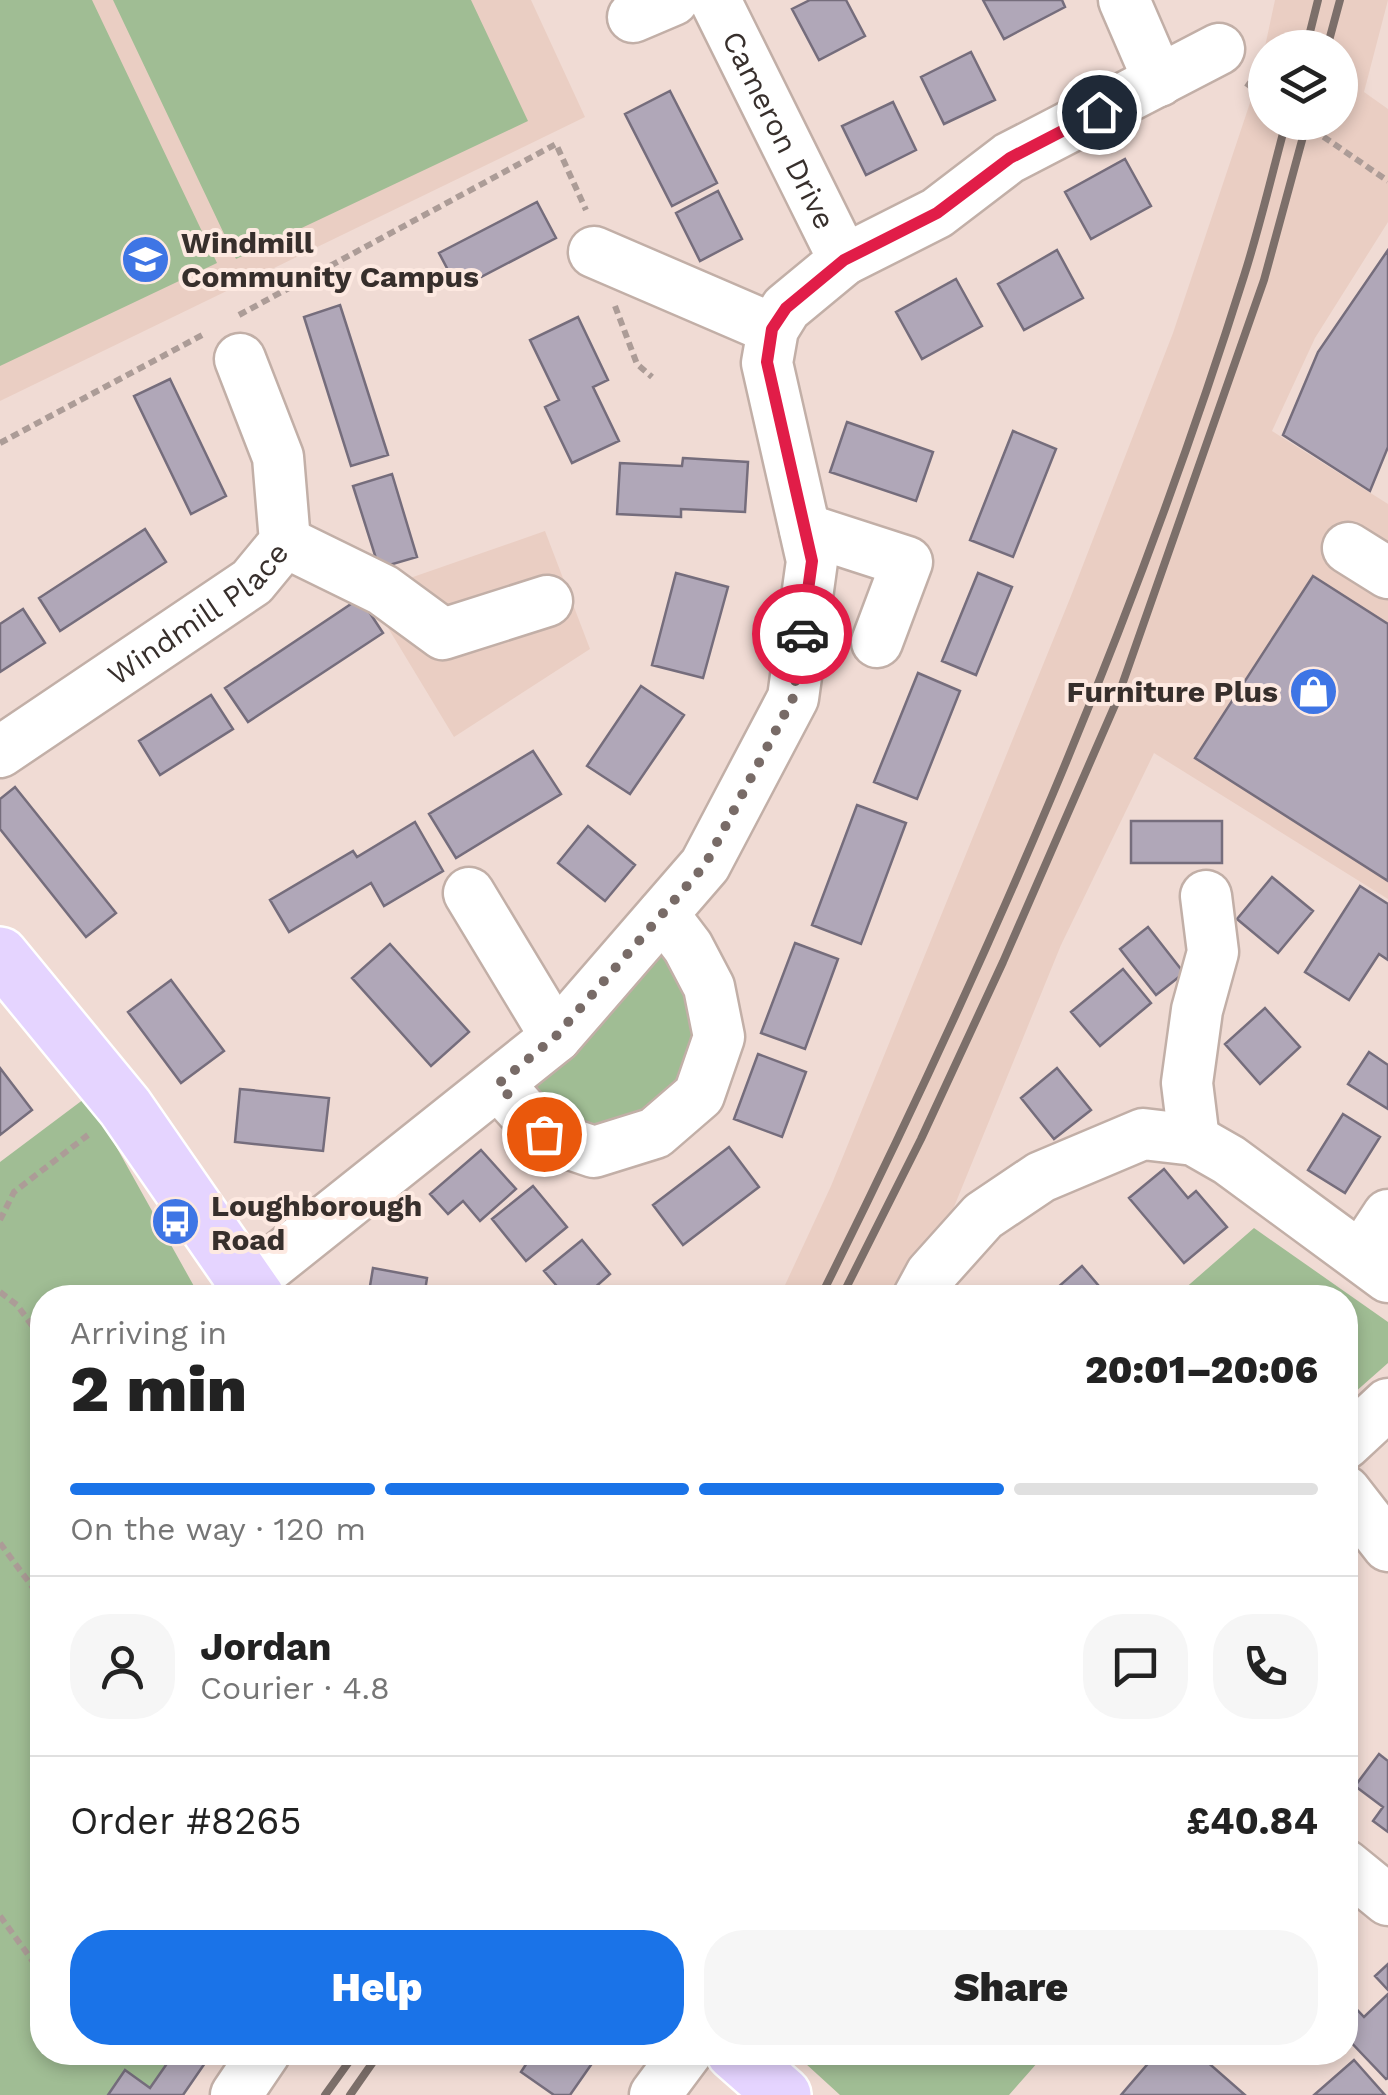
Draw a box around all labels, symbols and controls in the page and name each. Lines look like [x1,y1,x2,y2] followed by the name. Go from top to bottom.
[716,25,843,235] street label: Cameron Drive
[1248,30,1358,140] map controls
[1248,30,1358,140] button: layers
[1057,70,1142,155] pin
[1072,85,1127,140] icon: home
[181,225,479,294] place label: Windmill Community Campus
[120,233,172,285] school or university icon: Windmill Community Campus
[101,535,295,692] street label: Windmill Place
[752,584,852,684] courier
[775,607,830,662] icon: car
[1287,665,1339,717] shop icon: Furniture Plus
[1067,674,1278,709] place label: Furniture Plus
[502,1092,587,1177] pin
[517,1107,572,1162] icon: bag
[211,1188,422,1257] place label: Loughborough Road
[150,1196,202,1248] bus stop icon: Loughborough Road
[70,1314,227,1352] text: Arriving in
[1085,1348,1318,1392] text: 20:01–20:06
[70,1351,247,1427] text: 2 min
[70,1510,366,1548] text: On the way · 120 m
[70,1614,175,1719] button: person
[1083,1614,1188,1719] button: chat
[1213,1614,1318,1719] button: phone
[200,1625,332,1669] text: Jordan
[200,1669,390,1707] text: Courier · 4.8
[70,1799,302,1843] text: Order #8265
[1186,1799,1318,1843] text: £40.84
[70,1930,684,2045] button: Help
[704,1930,1318,2045] button: Share

